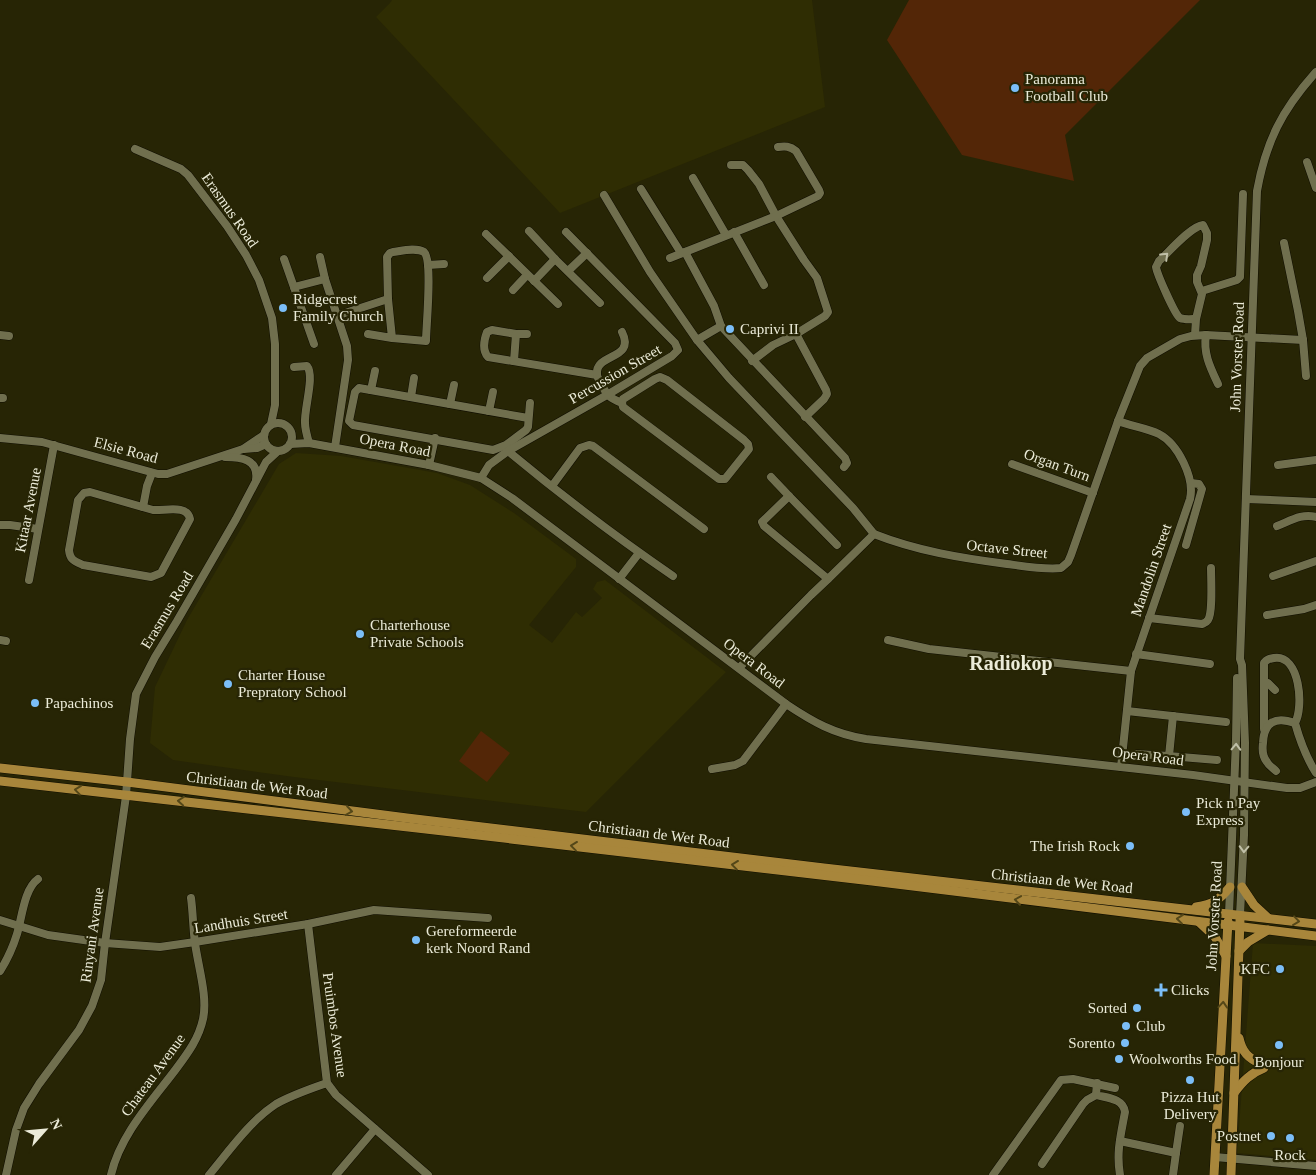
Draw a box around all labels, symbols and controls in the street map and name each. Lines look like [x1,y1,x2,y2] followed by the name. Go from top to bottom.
[1025,71,1108,104] place label: Panorama Football Club
[1009,82,1021,94] marker: Panorama Football Club
[198,170,262,251] street label: Erasmus Road
[1160,253,1169,262] one-way arrow
[293,291,384,324] place label: Ridgecrest Family Church
[1227,301,1247,412] street label: John Vorster Road
[277,302,289,314] marker: Ridgecrest Family Church
[740,321,799,337] place label: Caprivi II
[724,323,736,335] marker: Caprivi II
[566,341,665,407] street label: Percussion Street
[358,430,432,460] street label: Opera Road
[92,434,160,466] street label: Elsie Road
[1022,446,1093,485] street label: Organ Turn
[12,466,44,554] street label: Kitaar Avenue
[1128,521,1175,618] street label: Mandolin Street
[966,537,1049,561] street label: Octave Street
[138,568,197,651] street label: Erasmus Road
[370,617,464,650] place label: Charterhouse Private Schools
[354,628,366,640] marker: Charterhouse Private Schools
[720,635,788,691] street label: Opera Road
[969,652,1053,675] district label: Radiokop
[238,667,347,700] place label: Charter House Prepratory School
[222,678,234,690] marker: Charter House Prepratory School
[45,695,113,711] place label: Papachinos
[29,697,41,709] marker: Papachinos
[1231,742,1241,750] one-way arrow
[1111,744,1185,768] street label: Opera Road
[185,768,329,802] street label: Christiaan de Wet Road
[73,785,81,796] one-way arrow
[1196,795,1261,828] place label: Pick n Pay Express
[177,796,185,807] one-way arrow
[345,805,353,816] one-way arrow
[1180,806,1192,818] marker: Pick n Pay Express
[587,817,731,851] street label: Christiaan de Wet Road
[1030,838,1120,854] place label: The Irish Rock
[1124,840,1136,852] marker: The Irish Rock
[570,841,578,852] one-way arrow
[1238,845,1249,853] one-way arrow
[731,860,739,871] one-way arrow
[1203,860,1225,971] street label: John Vorster Road
[990,866,1134,896] street label: Christiaan de Wet Road
[77,886,107,984] street label: Rinyani Avenue
[1014,895,1023,905] one-way arrow
[193,906,290,936] street label: Landhuis Street
[1175,914,1183,925] one-way arrow
[1292,915,1300,926] one-way arrow
[426,923,531,956] place label: Gereformeerde kerk Noord Rand
[410,934,422,946] marker: Gereformeerde kerk Noord Rand
[1241,961,1270,977] place label: KFC
[1274,963,1286,975] marker: KFC
[320,971,350,1079] street label: Pruimbos Avenue
[1171,982,1209,998] place label: Clicks
[1155,984,1167,996] marker: Clicks
[1088,1000,1127,1016] place label: Sorted
[1218,1001,1229,1009] one-way arrow
[1131,1002,1143,1014] marker: Sorted
[1136,1018,1165,1034] place label: Club
[1120,1020,1132,1032] marker: Club
[118,1031,188,1119] street label: Chateau Avenue
[1068,1035,1115,1051] place label: Sorento
[1119,1037,1131,1049] marker: Sorento
[1273,1039,1285,1051] marker: Bonjour
[1129,1051,1237,1067] place label: Woolworths Food
[1113,1053,1125,1065] marker: Woolworths Food
[1254,1054,1304,1070] place label: Bonjour
[1184,1074,1196,1086] marker: Pizza Hut Delivery
[1161,1089,1220,1122] place label: Pizza Hut Delivery
[20,1105,70,1155] north arrow
[47,1116,65,1132] text: N
[1217,1128,1262,1144] place label: Postnet
[1265,1130,1277,1142] marker: Postnet
[1284,1132,1296,1144] marker: Rock
[1274,1147,1306,1163] place label: Rock

